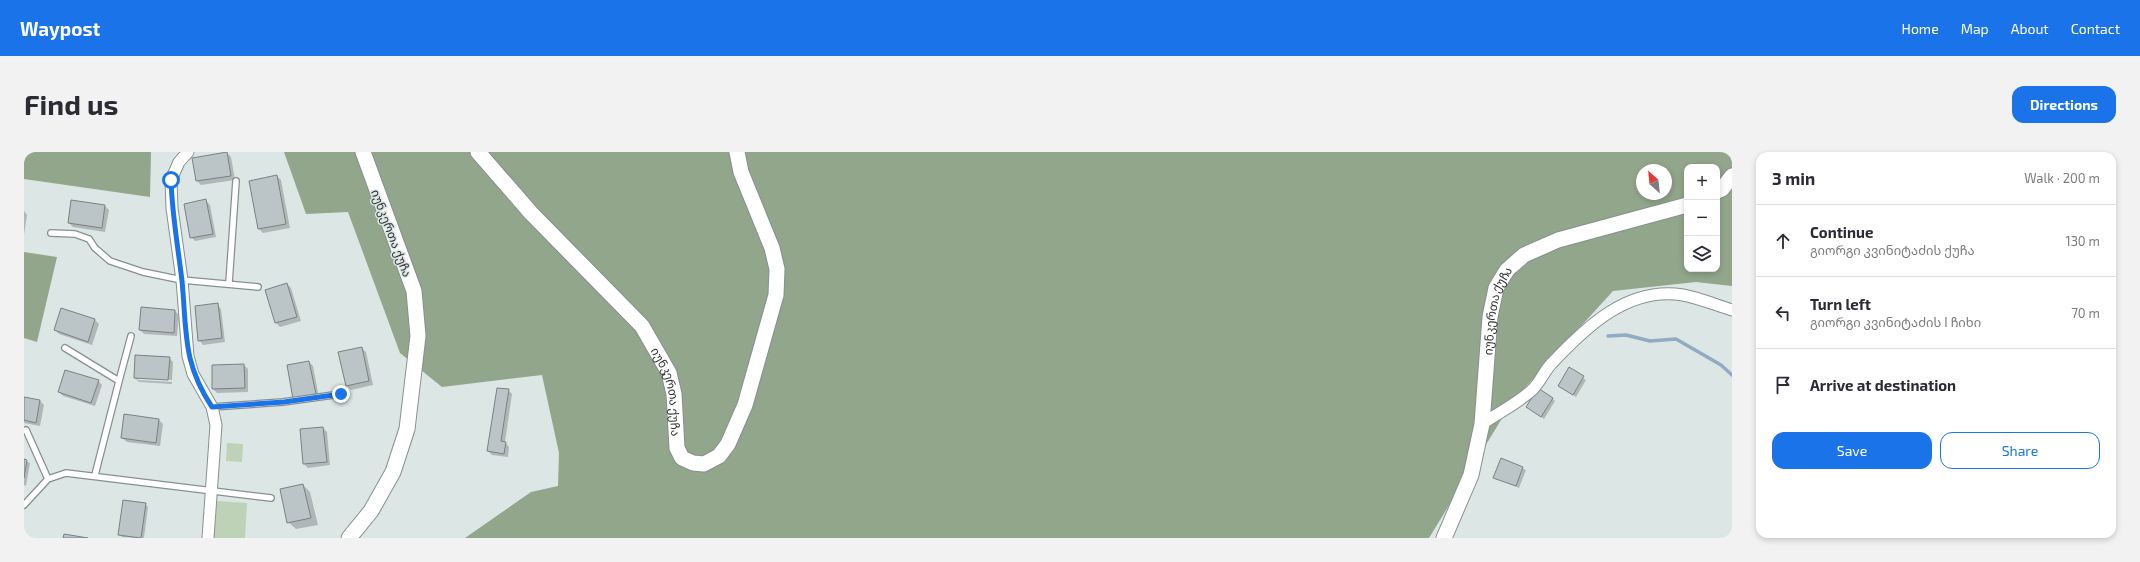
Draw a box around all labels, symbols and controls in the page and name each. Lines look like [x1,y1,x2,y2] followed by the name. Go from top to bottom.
[20,17,100,40] text: Waypost
[1902,20,1939,37] text: Home
[1961,20,1989,37] text: Map
[2011,20,2049,37] text: About
[2071,20,2120,37] text: Contact
[2012,86,2116,123] button: Directions
[24,87,118,121] text: Find us
[1636,164,1672,200] north arrow
[1684,164,1720,272] map controls
[1684,164,1720,200] button: +
[1772,168,1815,188] text: 3 min
[2024,170,2100,186] text: Walk · 200 m
[162,171,180,189] route start
[368,187,415,279] street label: იუნკერთა ქუჩა
[1684,200,1720,236] button: −
[1810,223,1873,241] text: Continue
[1772,230,1794,252] icon: ahead
[2065,233,2100,249] text: 130 m
[1684,236,1720,272] button: layers
[1810,242,1975,258] text: გიორგი კვინიტაძის ქუჩა
[1480,262,1514,356] street label: იუნკერთა ქუჩა
[1810,295,1871,313] text: Turn left
[1772,302,1794,324] icon: left
[2071,305,2100,321] text: 70 m
[1810,314,1981,330] text: გიორგი კვინიტაძის I ჩიხი
[649,345,683,437] street label: იუნკერთა ქუჩა
[1772,374,1794,396] icon: arrive
[1810,376,1956,394] text: Arrive at destination
[332,385,350,403] route end
[1772,432,1932,469] button: Save
[1940,432,2100,469] button: Share

